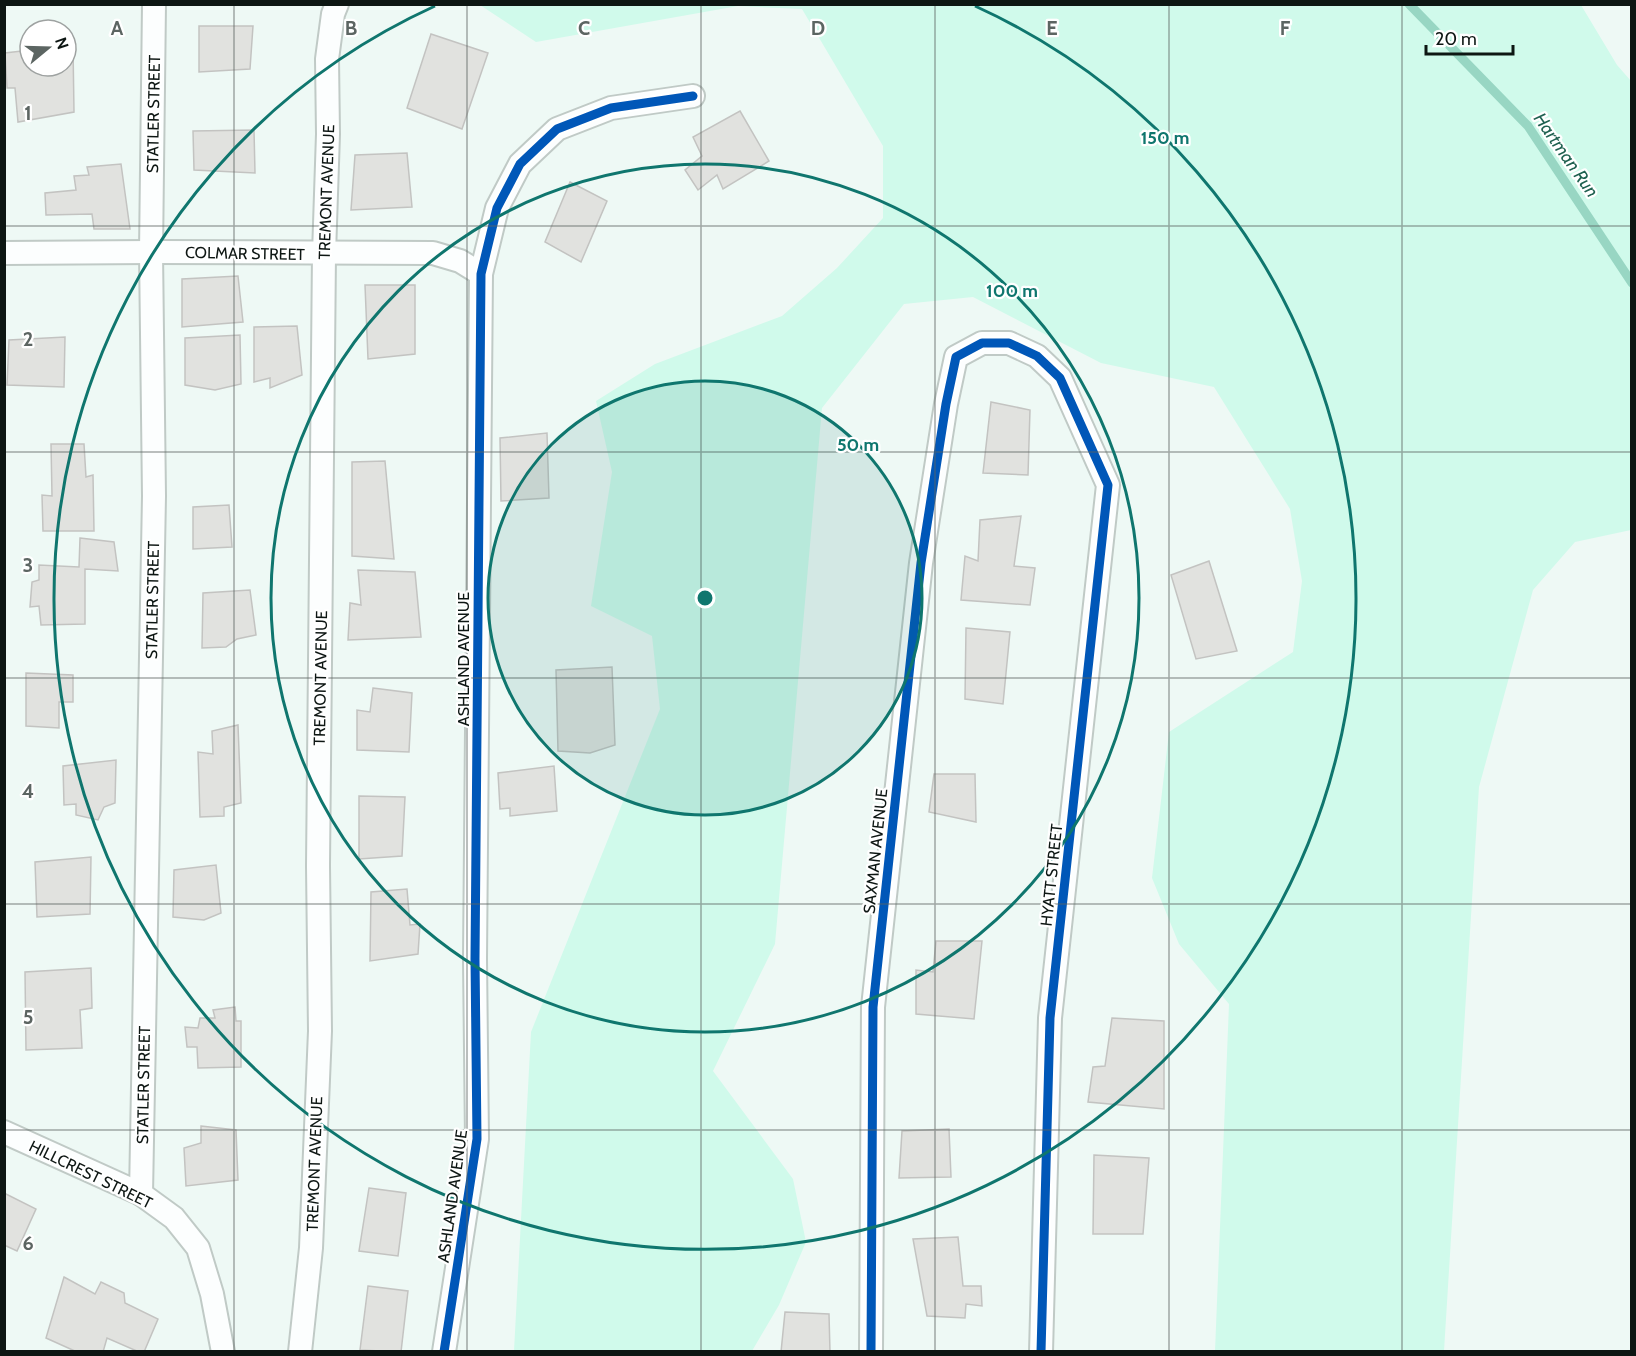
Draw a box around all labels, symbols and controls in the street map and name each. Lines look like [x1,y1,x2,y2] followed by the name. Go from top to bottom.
[111,16,124,40] text: A
[345,16,357,40] text: B
[578,16,590,40] text: C
[811,16,825,40] text: D
[1046,16,1058,40] text: E
[1280,16,1291,40] text: F
[18,18,78,78] north arrow
[1426,18,1513,56] scale bar
[1435,28,1477,50] text: 20 m
[51,35,73,52] text: N
[143,54,164,173] street label: STATLER STREET
[24,101,32,125] text: 1
[1529,109,1603,201] water label: Hartman Run
[315,124,338,260] street label: TREMONT AVENUE
[1141,127,1189,149] text: 150 m
[185,243,306,264] street label: COLMAR STREET
[986,280,1038,302] text: 100 m
[23,327,33,351] text: 2
[837,434,879,456] text: 50 m
[142,540,163,659] street label: STATLER STREET
[23,553,33,577] text: 3
[695,588,715,608] centre of rings
[454,592,473,726] street label: ASHLAND AVENUE
[310,610,331,746] street label: TREMONT AVENUE
[22,779,34,803] text: 4
[859,787,892,915] street label: SAXMAN AVENUE
[1037,822,1066,927] street label: HYATT STREET
[23,1005,33,1029] text: 5
[133,1025,154,1144] street label: STATLER STREET
[303,1096,326,1232] street label: TREMONT AVENUE
[434,1128,471,1264] street label: ASHLAND AVENUE
[26,1136,156,1213] street label: HILLCREST STREET
[22,1231,34,1255] text: 6

